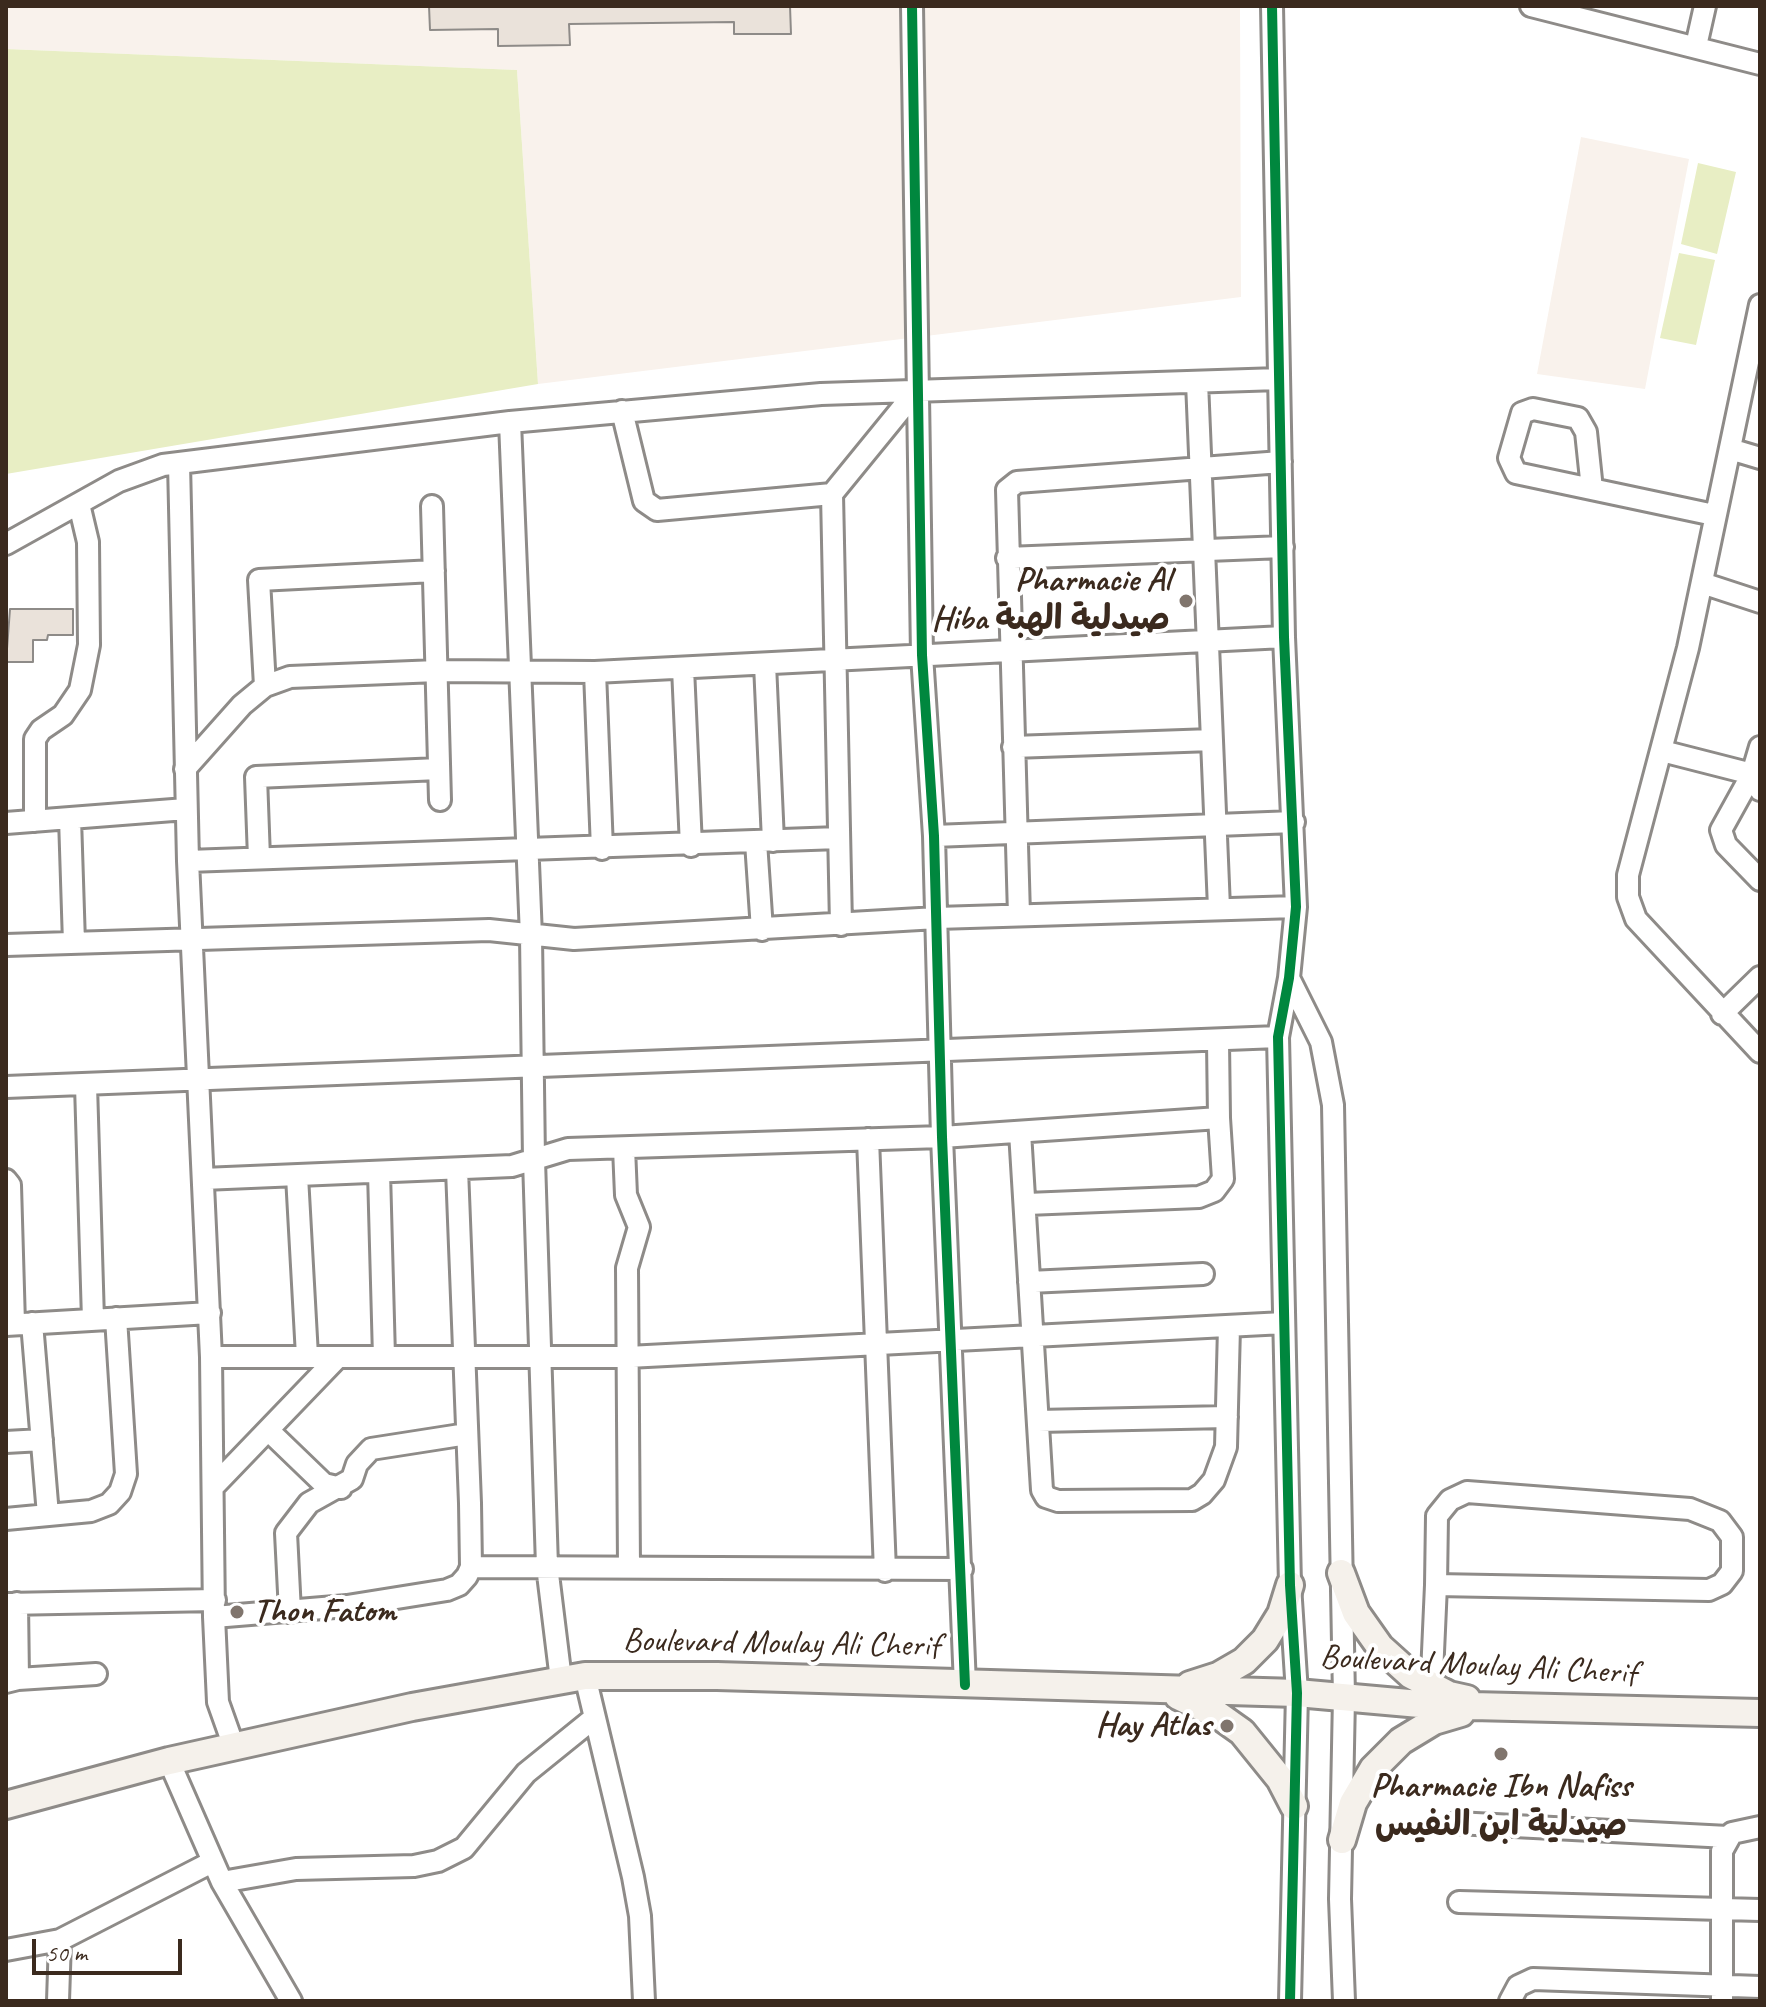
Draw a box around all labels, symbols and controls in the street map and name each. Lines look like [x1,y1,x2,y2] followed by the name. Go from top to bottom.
[932,561,1170,640] place label: Pharmacie Al Hiba صيدلية الهبة
[1177,592,1195,610] marker: Pharmacie Al Hiba صيدلية الهبة
[253,1592,396,1632] place label: Thon Fatom
[228,1603,246,1621] marker: Thon Fatom
[623,1621,939,1667] street label: Boulevard Moulay Ali Cherif
[1319,1637,1637,1695] street label: Boulevard Moulay Ali Cherif
[1095,1706,1211,1746] place label: Hay Atlas
[1218,1717,1236,1735] marker: Hay Atlas
[1492,1745,1510,1763] marker: Pharmacie Ibn Nafiss صيدلية ابن النفيس
[1371,1767,1631,1846] place label: Pharmacie Ibn Nafiss صيدلية ابن النفيس
[36,1923,186,1973] scale bar
[46,1938,87,1968] text: 50 m

